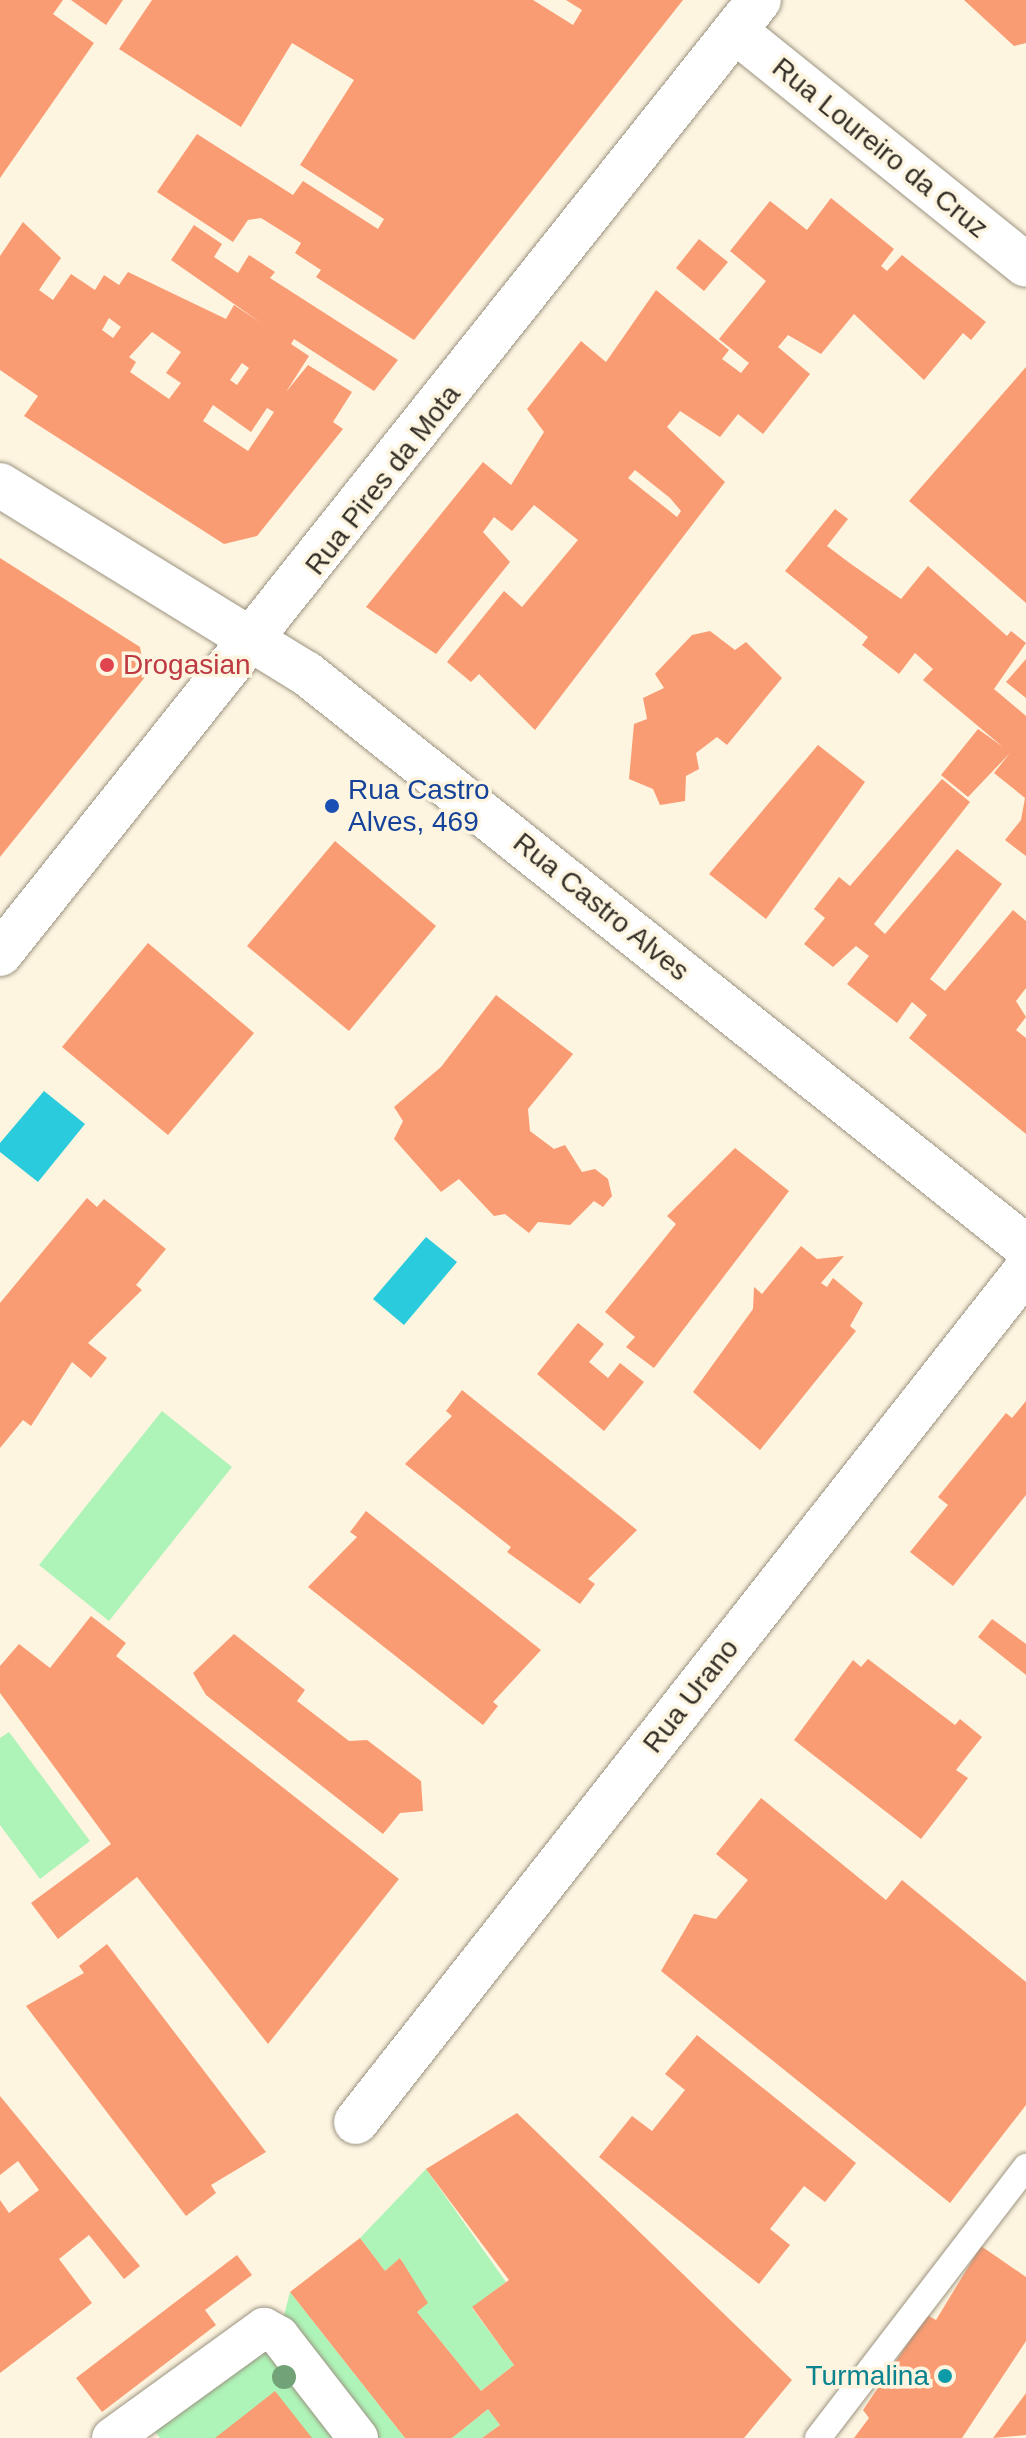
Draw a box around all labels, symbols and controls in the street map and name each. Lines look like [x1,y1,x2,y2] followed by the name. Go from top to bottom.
[765,51,995,245] street label: Rua Loureiro da Cruz
[298,378,468,582] street label: Rua Pires da Mota
[123,648,251,682] place label: Drogasian
[98,656,116,674] marker: Drogasian
[348,773,490,839] place label: Rua Castro Alves, 469
[323,797,341,815] marker: Rua Castro Alves, 469
[506,825,696,989] street label: Rua Castro Alves
[636,1632,746,1760] street label: Rua Urano
[806,2359,929,2393] place label: Turmalina
[936,2367,954,2385] marker: Turmalina

